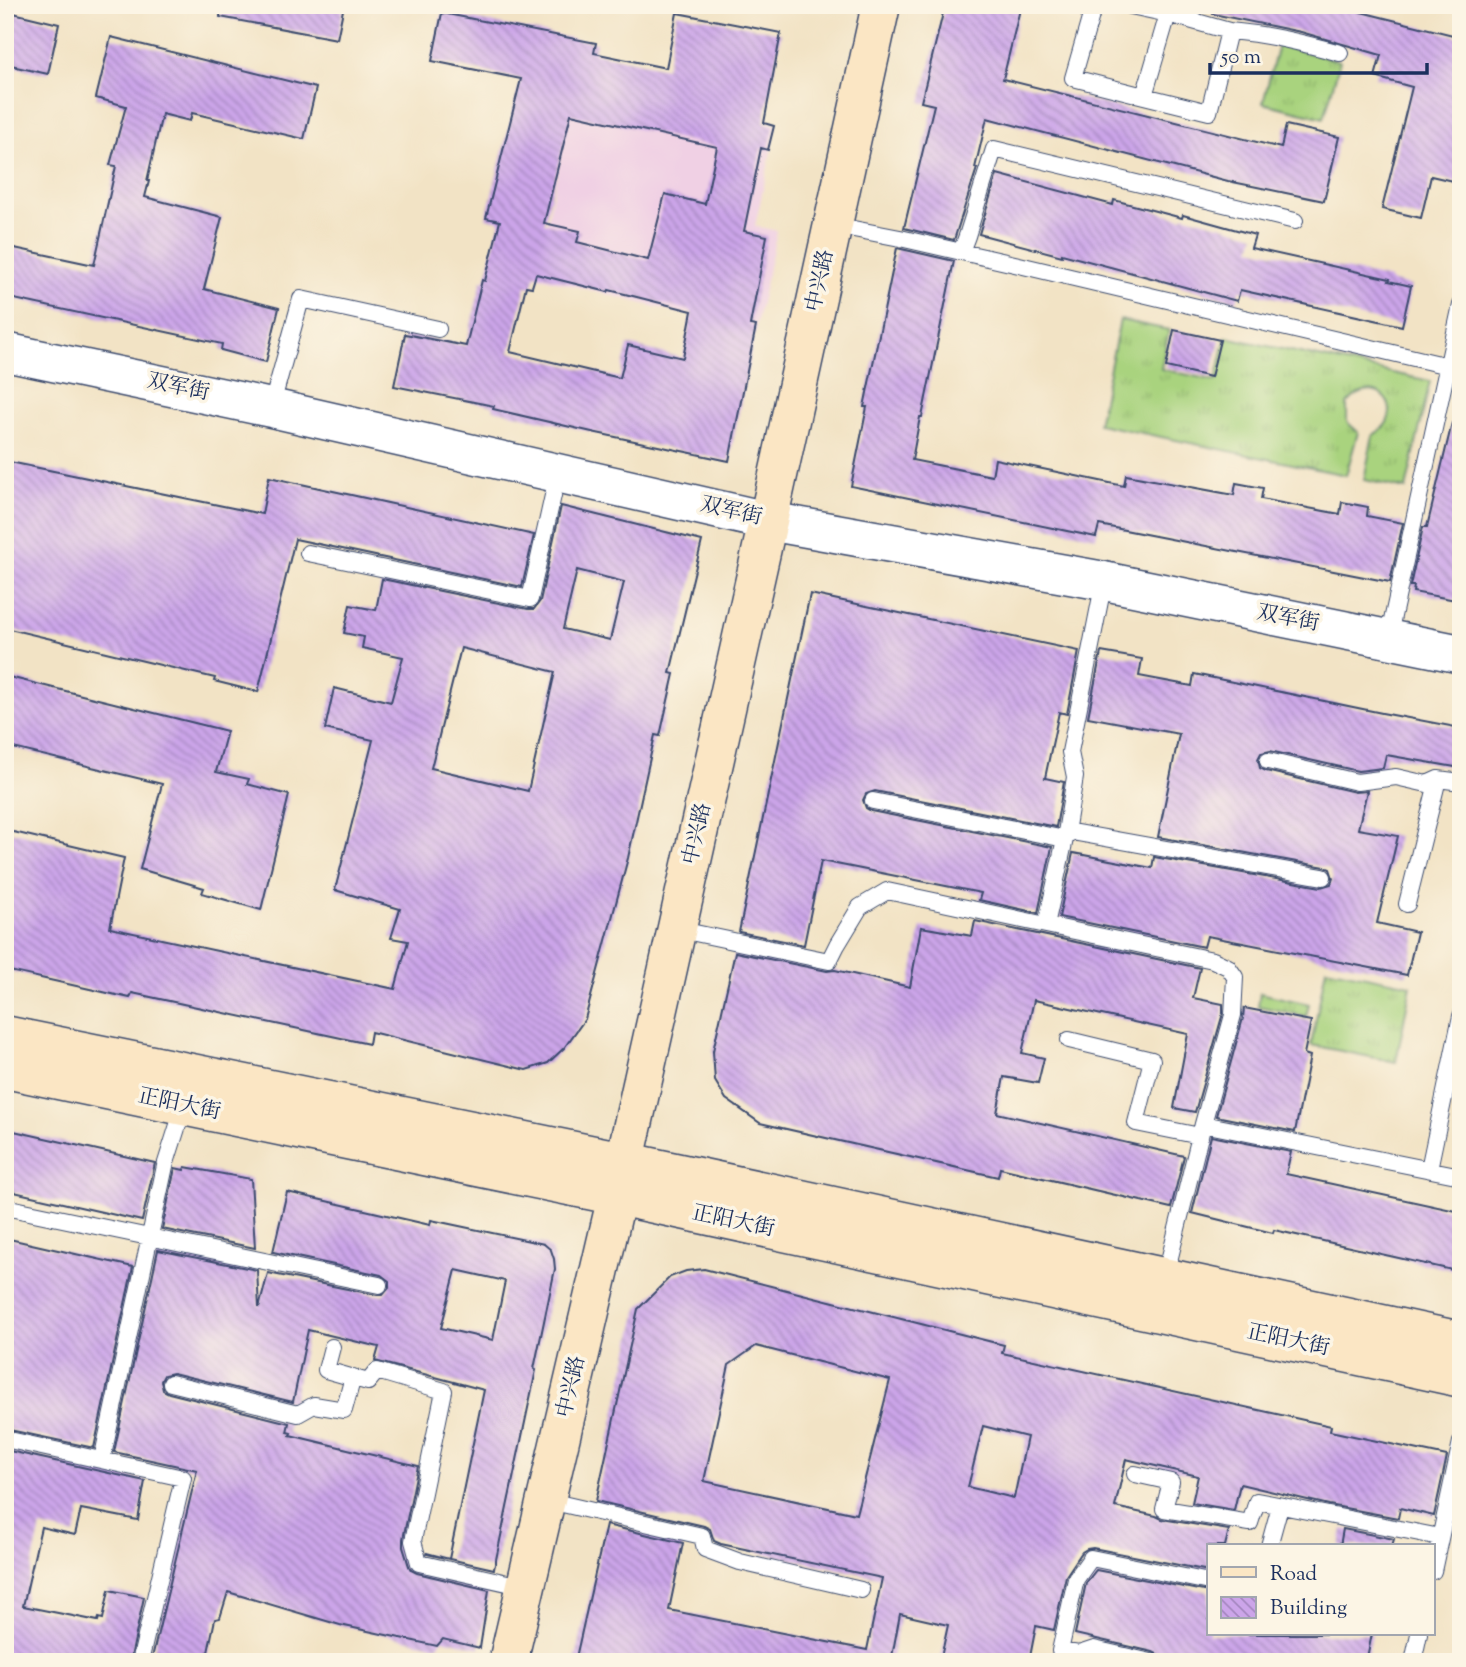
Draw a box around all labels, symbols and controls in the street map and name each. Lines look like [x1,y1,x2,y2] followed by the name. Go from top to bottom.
[1210,32,1428,76] scale bar
[1220,43,1261,73] text: 50 m
[800,247,842,315] street label: 中兴路
[144,367,212,409] street label: 双军街
[697,490,765,534] street label: 双军街
[1254,598,1322,640] street label: 双军街
[676,800,720,868] street label: 中兴路
[135,1082,223,1128] street label: 正阳大街
[689,1199,777,1245] street label: 正阳大街
[1244,1318,1332,1364] street label: 正阳大街
[550,1353,594,1421] street label: 中兴路
[1207,1544,1434,1636] legend
[1270,1560,1317,1590] text: Road
[1270,1594,1347,1624] text: Building

